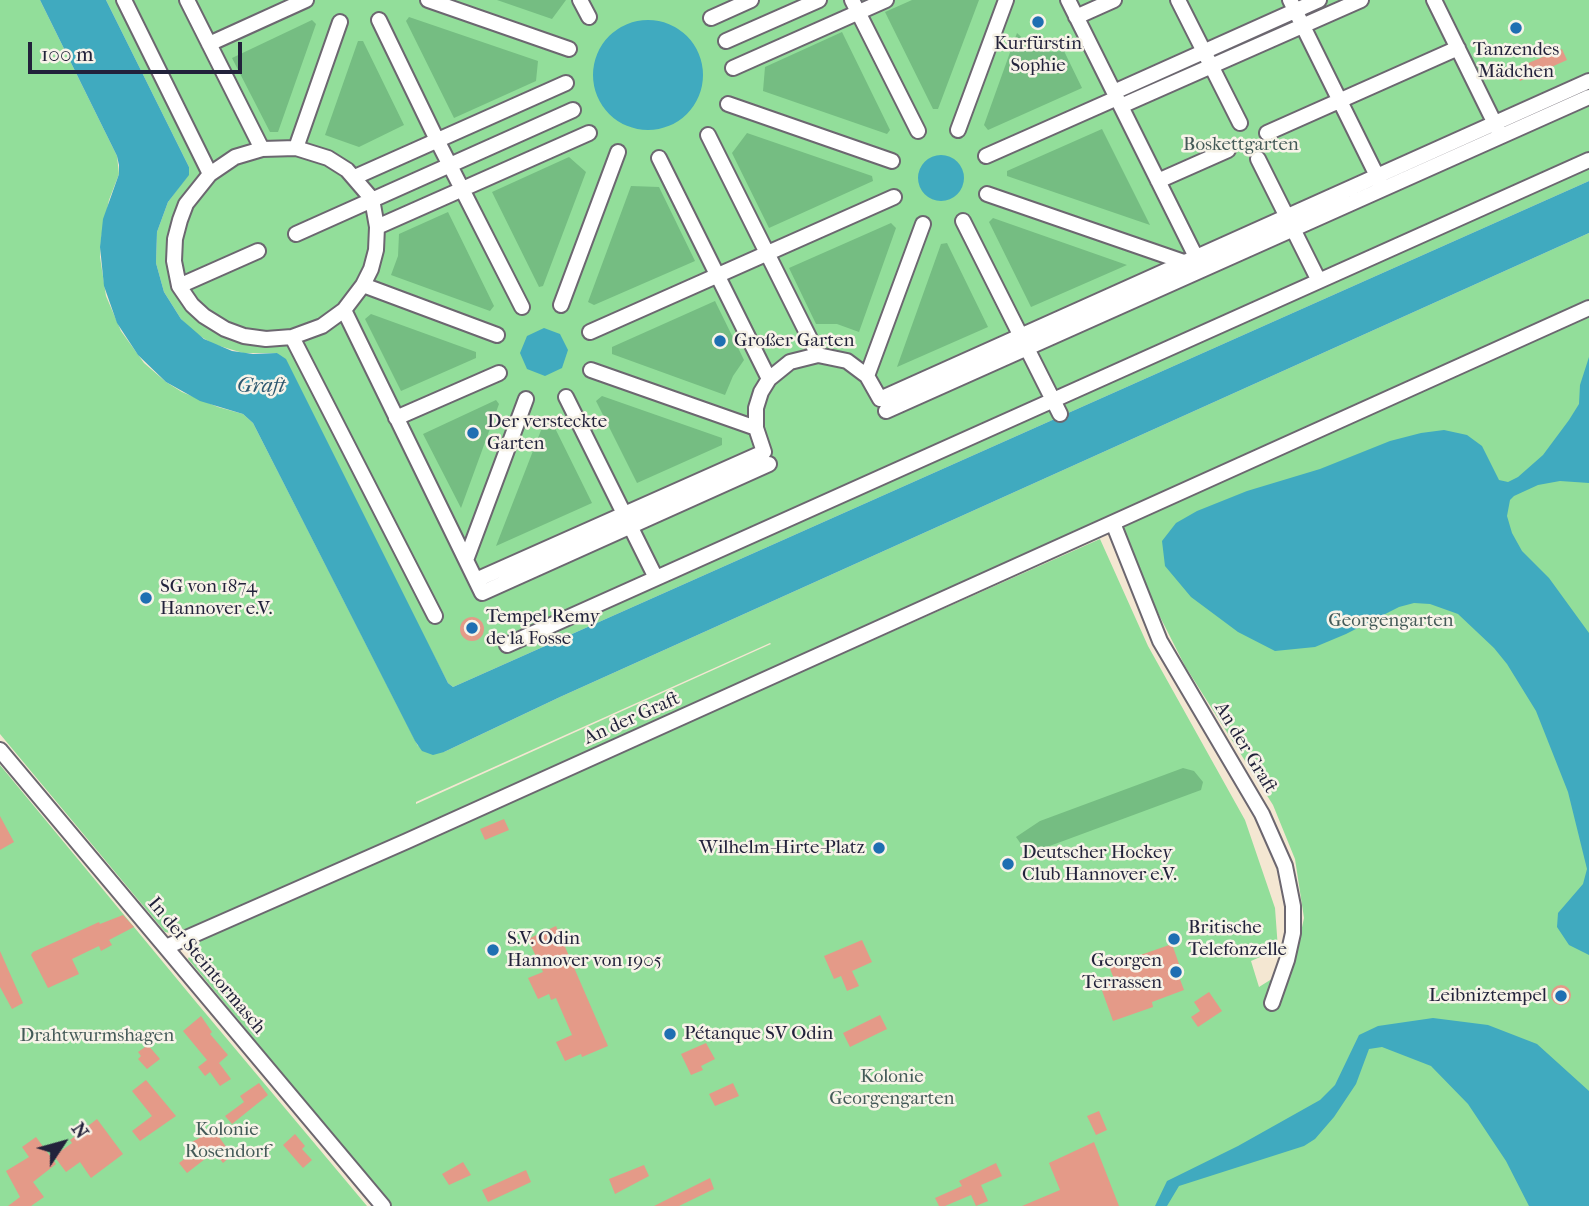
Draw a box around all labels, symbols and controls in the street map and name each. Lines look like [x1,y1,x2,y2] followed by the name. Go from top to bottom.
[1030,14,1046,30] marker: Kurfürstin Sophie
[1508,20,1524,36] marker: Tanzendes Mädchen
[32,28,245,72] scale bar
[994,33,1082,77] place label: Kurfürstin Sophie
[1473,39,1559,83] place label: Tanzendes Mädchen
[41,42,94,66] text: 100 m
[1183,134,1299,156] park label: Boskettgarten
[734,330,855,352] place label: Großer Garten
[712,333,728,349] marker: Großer Garten
[237,374,285,400] water label: Graft
[487,411,607,455] place label: Der versteckte Garten
[465,425,481,441] marker: Der versteckte Garten
[160,576,272,620] place label: SG von 1874 Hannover e.V.
[138,590,154,606] marker: SG von 1874 Hannover e.V.
[486,606,600,650] place label: Tempel Remy de la Fosse
[1328,610,1454,632] park label: Georgengarten
[464,620,480,636] marker: Tempel Remy de la Fosse
[580,688,684,750] street label: An der Graft
[1209,698,1281,798] street label: An der Graft
[699,837,865,859] place label: Wilhelm-Hirte-Platz
[871,840,887,856] marker: Wilhelm-Hirte-Platz
[1022,842,1177,886] place label: Deutscher Hockey Club Hannover e.V.
[1000,856,1016,872] marker: Deutscher Hockey Club Hannover e.V.
[142,893,270,1039] street label: In der Steintormasch
[1188,917,1287,961] place label: Britische Telefonzelle
[507,928,662,972] place label: S.V. Odin Hannover von 1905
[1166,931,1182,947] marker: Britische Telefonzelle
[485,942,501,958] marker: S.V. Odin Hannover von 1905
[1082,950,1162,994] place label: Georgen Terrassen
[1168,964,1184,980] marker: Georgen Terrassen
[1429,985,1547,1007] place label: Leibniztempel
[1553,988,1569,1004] marker: Leibniztempel
[684,1023,833,1045] place label: Pétanque SV Odin
[20,1025,174,1047] park label: Drahtwurmshagen
[662,1026,678,1042] marker: Pétanque SV Odin
[829,1066,955,1110] park label: Kolonie Georgengarten
[28,1108,98,1178] north arrow
[67,1118,93,1143] text: N
[185,1119,269,1163] park label: Kolonie Rosendorf

